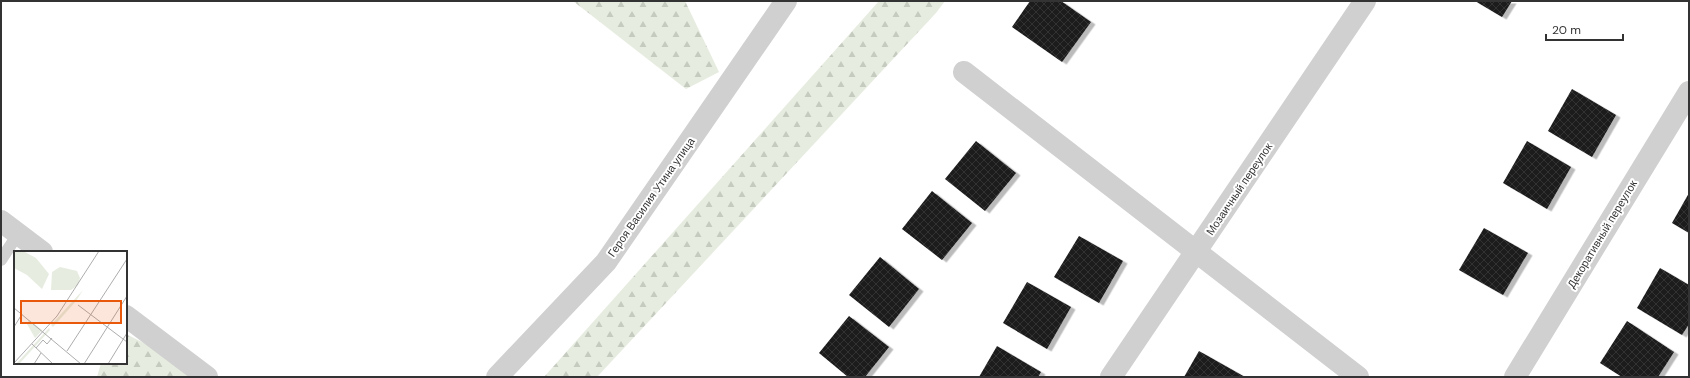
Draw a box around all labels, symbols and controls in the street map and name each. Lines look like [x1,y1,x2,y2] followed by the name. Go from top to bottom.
[1546,16,1623,42] scale bar
[1552,22,1581,38] text: 20 m
[604,134,698,259] street label: Героя Василия Утина улица
[1203,140,1275,238] street label: Мозаичный переулок
[1564,177,1640,291] street label: Декоративный переулок
[14,251,127,364] inset map

